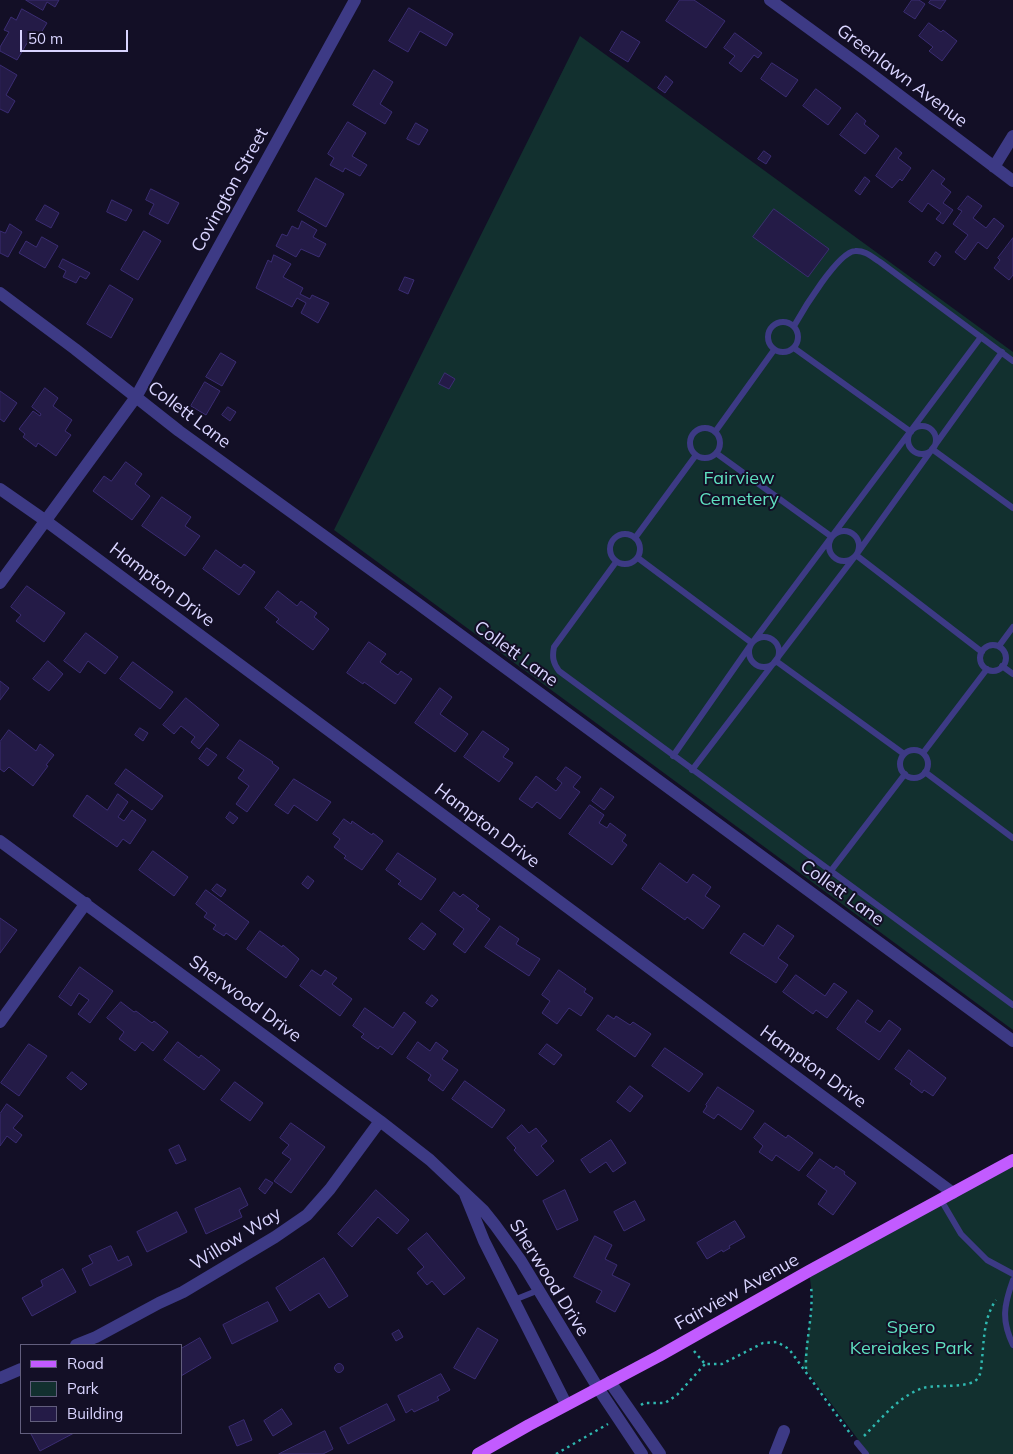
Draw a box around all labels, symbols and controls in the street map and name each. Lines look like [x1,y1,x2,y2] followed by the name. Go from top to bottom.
[22,20,130,52] scale bar
[832,20,972,132] street label: Greenlawn Avenue
[28,29,63,48] text: 50 m
[187,124,273,256] street label: Covington Street
[143,377,235,453] street label: Collett Lane
[699,468,779,510] park label: Fairview Cemetery
[105,538,219,632] street label: Hampton Drive
[470,616,562,692] street label: Collett Lane
[430,779,544,873] street label: Hampton Drive
[796,855,888,931] street label: Collett Lane
[185,951,305,1047] street label: Sherwood Drive
[756,1021,870,1113] street label: Hampton Drive
[187,1203,285,1275] street label: Willow Way
[504,1216,594,1340] street label: Sherwood Drive
[671,1249,803,1335] street label: Fairview Avenue
[850,1317,972,1360] park label: Spero Kereiakes Park
[20,1344,182,1434] legend
[67,1354,104,1373] text: Road
[67,1379,99,1398] text: Park
[67,1404,123,1423] text: Building

